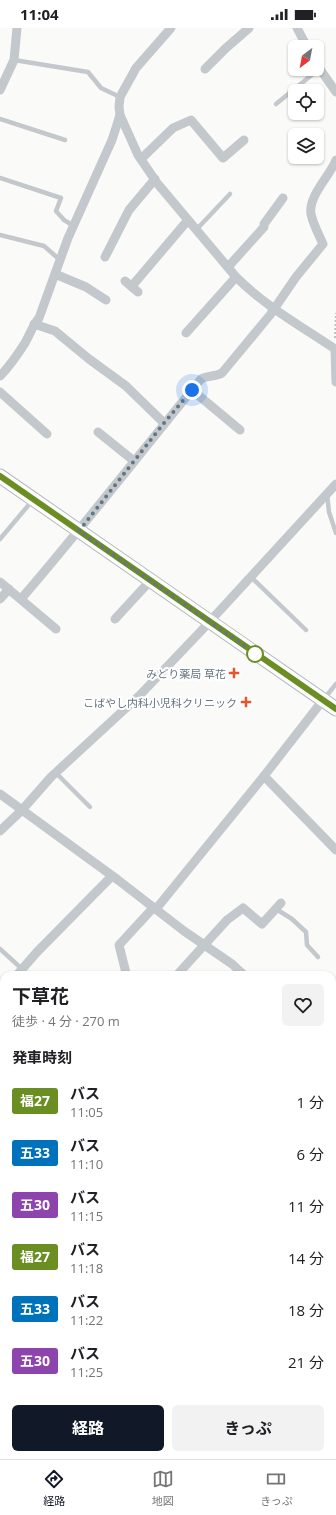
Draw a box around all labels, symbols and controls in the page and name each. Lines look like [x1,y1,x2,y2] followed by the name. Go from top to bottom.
[20,4,59,24] text: 11:04
[288,40,324,76] north arrow
[288,40,324,164] map controls
[288,84,324,120] button: locate
[288,128,324,164] button: layers
[182,380,202,400] your location
[246,645,264,663] unlabelled marker
[146,666,226,681] place label: みどり薬局 草花
[229,668,239,678] marker: みどり薬局 草花
[83,695,237,710] place label: こばやし内科小児科クリニック
[240,696,252,708] marker: こばやし内科小児科クリニック
[12,983,69,1009] text: 下草花
[282,984,324,1026] button: heart
[12,1012,120,1030] text: 徒歩 · 4 分 · 270 m
[12,1047,72,1067] text: 発車時刻
[70,1083,100,1103] text: バス
[20,1091,50,1110] text: 福27
[297,1092,324,1112] text: 1 分
[70,1103,103,1121] text: 11:05
[70,1135,100,1155] text: バス
[20,1143,50,1162] text: 五33
[297,1144,324,1164] text: 6 分
[70,1155,103,1173] text: 11:10
[70,1187,100,1207] text: バス
[20,1195,50,1214] text: 五30
[288,1196,324,1216] text: 11 分
[70,1207,103,1225] text: 11:15
[70,1239,100,1259] text: バス
[20,1247,50,1266] text: 福27
[288,1248,324,1268] text: 14 分
[70,1259,103,1277] text: 11:18
[70,1291,100,1311] text: バス
[20,1299,50,1318] text: 五33
[288,1300,324,1320] text: 18 分
[70,1311,103,1329] text: 11:22
[70,1343,100,1363] text: バス
[20,1351,50,1370] text: 五30
[288,1352,324,1372] text: 21 分
[70,1363,103,1381] text: 11:25
[12,1405,164,1451] button: 経路
[172,1405,324,1451] button: きっぷ
[43,1468,65,1508] tab: 経路
[152,1468,174,1508] tab: 地図
[260,1468,293,1508] tab: きっぷ

